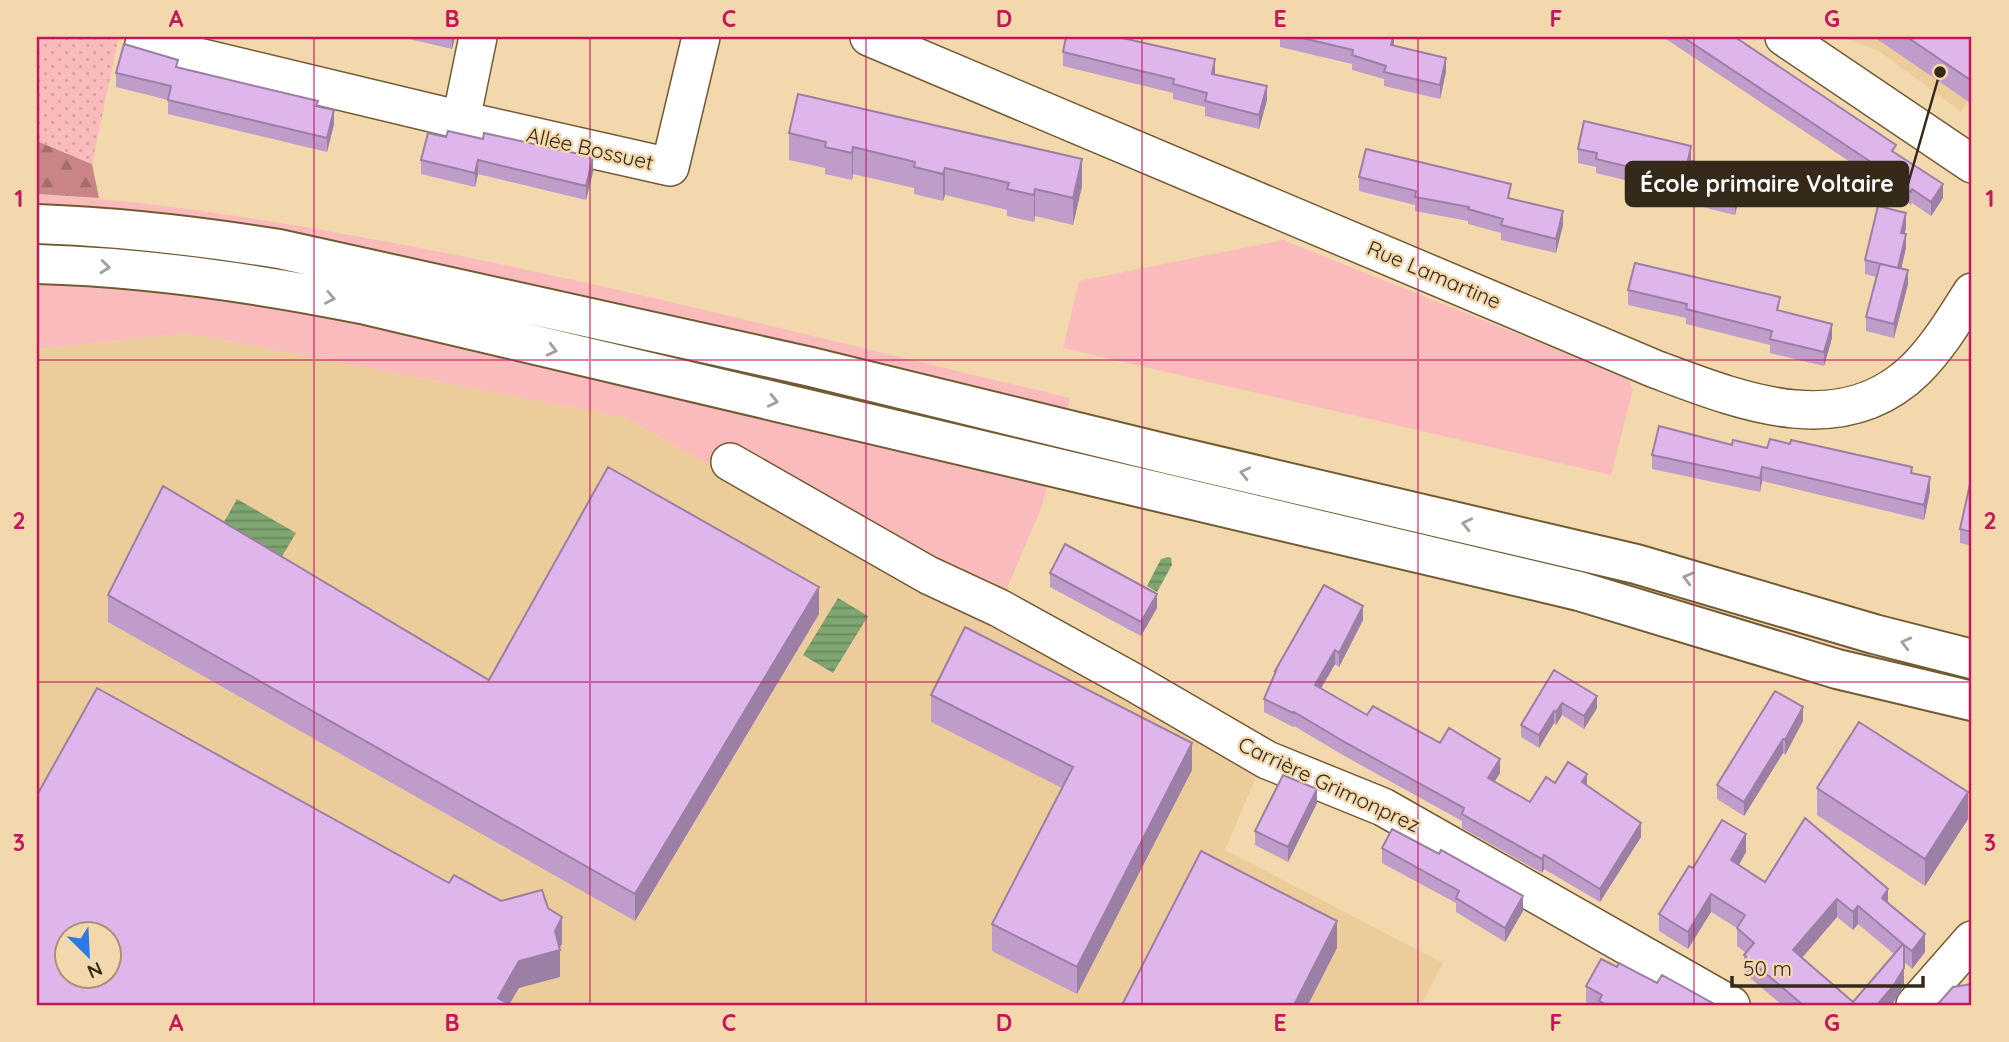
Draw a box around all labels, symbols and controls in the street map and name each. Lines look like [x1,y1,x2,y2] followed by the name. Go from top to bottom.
[169,4,184,33] text: A
[444,4,460,33] text: B
[722,4,736,33] text: C
[996,4,1012,33] text: D
[1273,4,1287,33] text: E
[1550,4,1562,33] text: F
[1824,4,1840,33] text: G
[524,121,656,175] street label: Allée Bossuet
[1626,162,1908,206] callout: École primaire Voltaire
[1640,169,1894,198] text: École primaire Voltaire
[15,184,23,213] text: 1
[1986,184,1994,213] text: 1
[1364,234,1505,314] street label: Rue Lamartine
[100,259,111,274] one-way arrow
[324,290,336,305] one-way arrow
[546,342,558,356] one-way arrow
[767,393,779,408] one-way arrow
[1239,466,1251,481] one-way arrow
[12,506,26,535] text: 2
[1983,506,1997,535] text: 2
[1461,518,1473,532] one-way arrow
[1682,572,1694,586] one-way arrow
[1900,636,1912,651] one-way arrow
[1234,731,1424,838] street label: Carrière Grimonprez
[13,828,25,857] text: 3
[1984,828,1996,857] text: 3
[52,920,122,990] north arrow
[1732,944,1923,988] scale bar
[1743,955,1792,981] text: 50 m
[84,957,106,984] text: N
[169,1008,184,1037] text: A
[444,1008,460,1037] text: B
[722,1008,736,1037] text: C
[996,1008,1012,1037] text: D
[1273,1008,1287,1037] text: E
[1550,1008,1562,1037] text: F
[1824,1008,1840,1037] text: G

